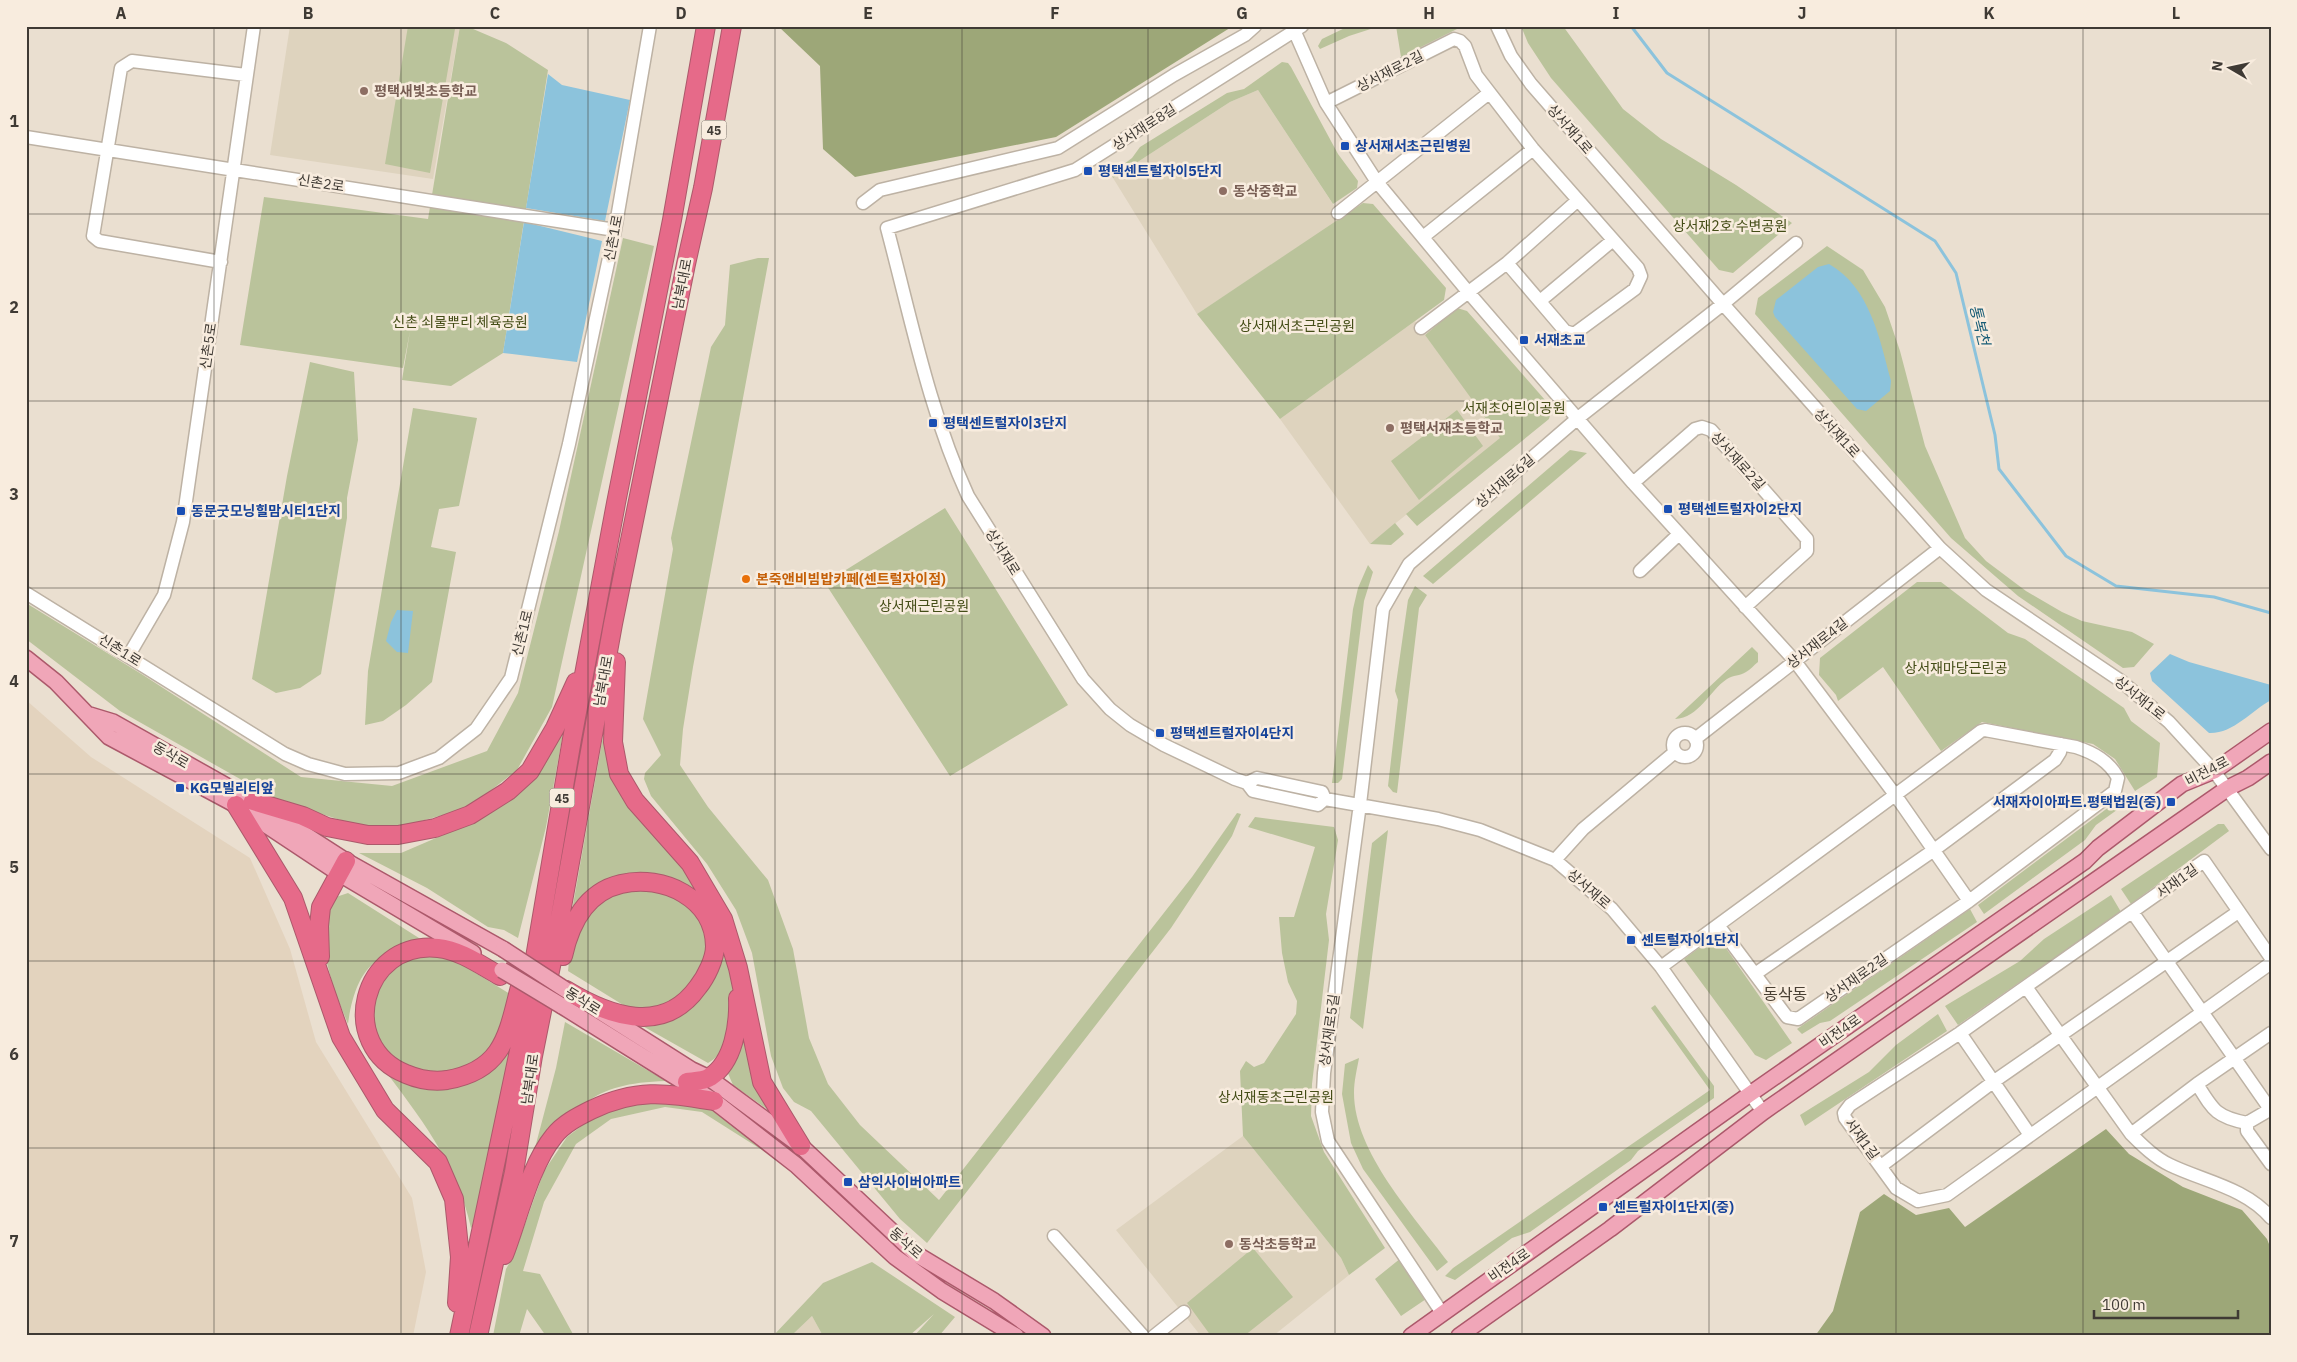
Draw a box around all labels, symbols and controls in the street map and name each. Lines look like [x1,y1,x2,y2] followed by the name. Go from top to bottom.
[116,3,127,23] text: A
[303,3,314,23] text: B
[490,3,500,23] text: C
[675,3,687,23] text: D
[863,3,873,23] text: E
[1050,3,1060,23] text: F
[1236,3,1248,23] text: G
[1423,3,1435,23] text: H
[1613,3,1620,23] text: I
[1798,3,1806,23] text: J
[1983,3,1995,23] text: K
[2172,3,2180,23] text: L
[2204,42,2254,92] north arrow
[1353,46,1427,96] street label: 상서재로2길
[2207,60,2227,72] text: N
[374,82,477,100] place label: 평택새빛초등학교
[358,85,370,97] marker: 평택새빛초등학교
[1109,100,1179,154] street label: 상서재로8길
[1544,100,1597,158] street label: 상서재1로
[9,111,19,131] text: 1
[702,120,726,140] road number: 45
[1355,137,1471,155] place label: 상서재서초근린병원
[1339,140,1351,152] marker: 상서재서초근린병원
[1098,162,1222,180] place label: 평택센트럴자이5단지
[1082,165,1094,177] marker: 평택센트럴자이5단지
[296,170,346,196] street label: 신촌2로
[1233,182,1298,200] place label: 동삭중학교
[1217,185,1229,197] marker: 동삭중학교
[600,213,626,263] street label: 신촌1로
[1673,217,1787,235] park label: 상서재2호 수변공원
[668,257,696,311] street label: 남북대로
[9,297,19,317] text: 2
[1966,303,1995,350] water label: 통복천
[392,313,528,331] park label: 신촌 쇠물뿌리 체육공원
[1239,317,1355,335] park label: 상서재서초근린공원
[196,321,220,371] street label: 신촌5로
[1534,331,1586,349] place label: 서재초교
[1518,334,1530,346] marker: 서재초교
[1462,399,1566,417] park label: 서재초어린이공원
[1810,405,1864,461] street label: 상서재1로
[943,414,1067,432] place label: 평택센트럴자이3단지
[927,417,939,429] marker: 평택센트럴자이3단지
[1400,419,1503,437] place label: 평택서재초등학교
[1384,422,1396,434] marker: 평택서재초등학교
[1707,428,1769,494] street label: 상서재로2길
[1472,450,1538,512] street label: 상서재로6길
[9,484,19,504] text: 3
[1678,500,1802,518] place label: 평택센트럴자이2단지
[191,502,341,520] place label: 동문굿모닝힐맘시티1단지
[1662,503,1674,515] marker: 평택센트럴자이2단지
[175,505,187,517] marker: 동문굿모닝힐맘시티1단지
[982,525,1024,579] street label: 상서재로
[756,570,946,588] place label: 본죽앤비빔밥카페(센트럴자이점)
[740,573,752,585] marker: 본죽앤비빔밥카페(센트럴자이점)
[879,597,969,615] park label: 상서재근린공원
[508,608,536,658] street label: 신촌1로
[1783,613,1851,673] street label: 상서재로4길
[95,630,145,670] street label: 신촌1로
[590,654,616,708] street label: 남북대로
[1904,659,2008,677] park label: 상서재마당근린공
[9,671,19,691] text: 4
[2111,672,2169,724] street label: 상서재1로
[1170,724,1294,742] place label: 평택센트럴자이4단지
[1154,727,1166,739] marker: 평택센트럴자이4단지
[150,738,192,773] street label: 동삭로
[2182,752,2232,790] street label: 비전4로
[190,779,274,797] place label: KG모빌리티앞
[174,782,186,794] marker: KG모빌리티앞
[550,788,574,808] road number: 45
[1993,793,2161,811] place label: 서재자이아파트.평택법원(중)
[2165,796,2177,808] marker: 서재자이아파트.평택법원(중)
[9,857,19,877] text: 5
[2153,860,2201,902] street label: 서재1길
[1564,865,1614,913] street label: 상서재로
[1641,931,1740,949] place label: 센트럴자이1단지
[1625,934,1637,946] marker: 센트럴자이1단지
[1821,950,1891,1006] street label: 상서재로2길
[562,983,604,1019] street label: 동삭로
[1763,984,1807,1004] district label: 동삭동
[1315,993,1343,1067] street label: 상서재로5길
[1816,1010,1865,1052] street label: 비전4로
[9,1044,19,1064] text: 6
[518,1052,543,1106] street label: 남북대로
[1218,1088,1334,1106] park label: 상서재동초근린공원
[1841,1115,1883,1163] street label: 서재1길
[858,1173,961,1191] place label: 삼익사이버아파트
[842,1176,854,1188] marker: 삼익사이버아파트
[1613,1198,1734,1216] place label: 센트럴자이1단지(중)
[1597,1201,1609,1213] marker: 센트럴자이1단지(중)
[886,1224,927,1263] street label: 동삭로
[9,1231,19,1251] text: 7
[1239,1235,1316,1253] place label: 동삭초등학교
[1223,1238,1235,1250] marker: 동삭초등학교
[1485,1244,1534,1286] street label: 비전4로
[2094,1287,2238,1319] scale bar
[2102,1295,2146,1314] text: 100 m

